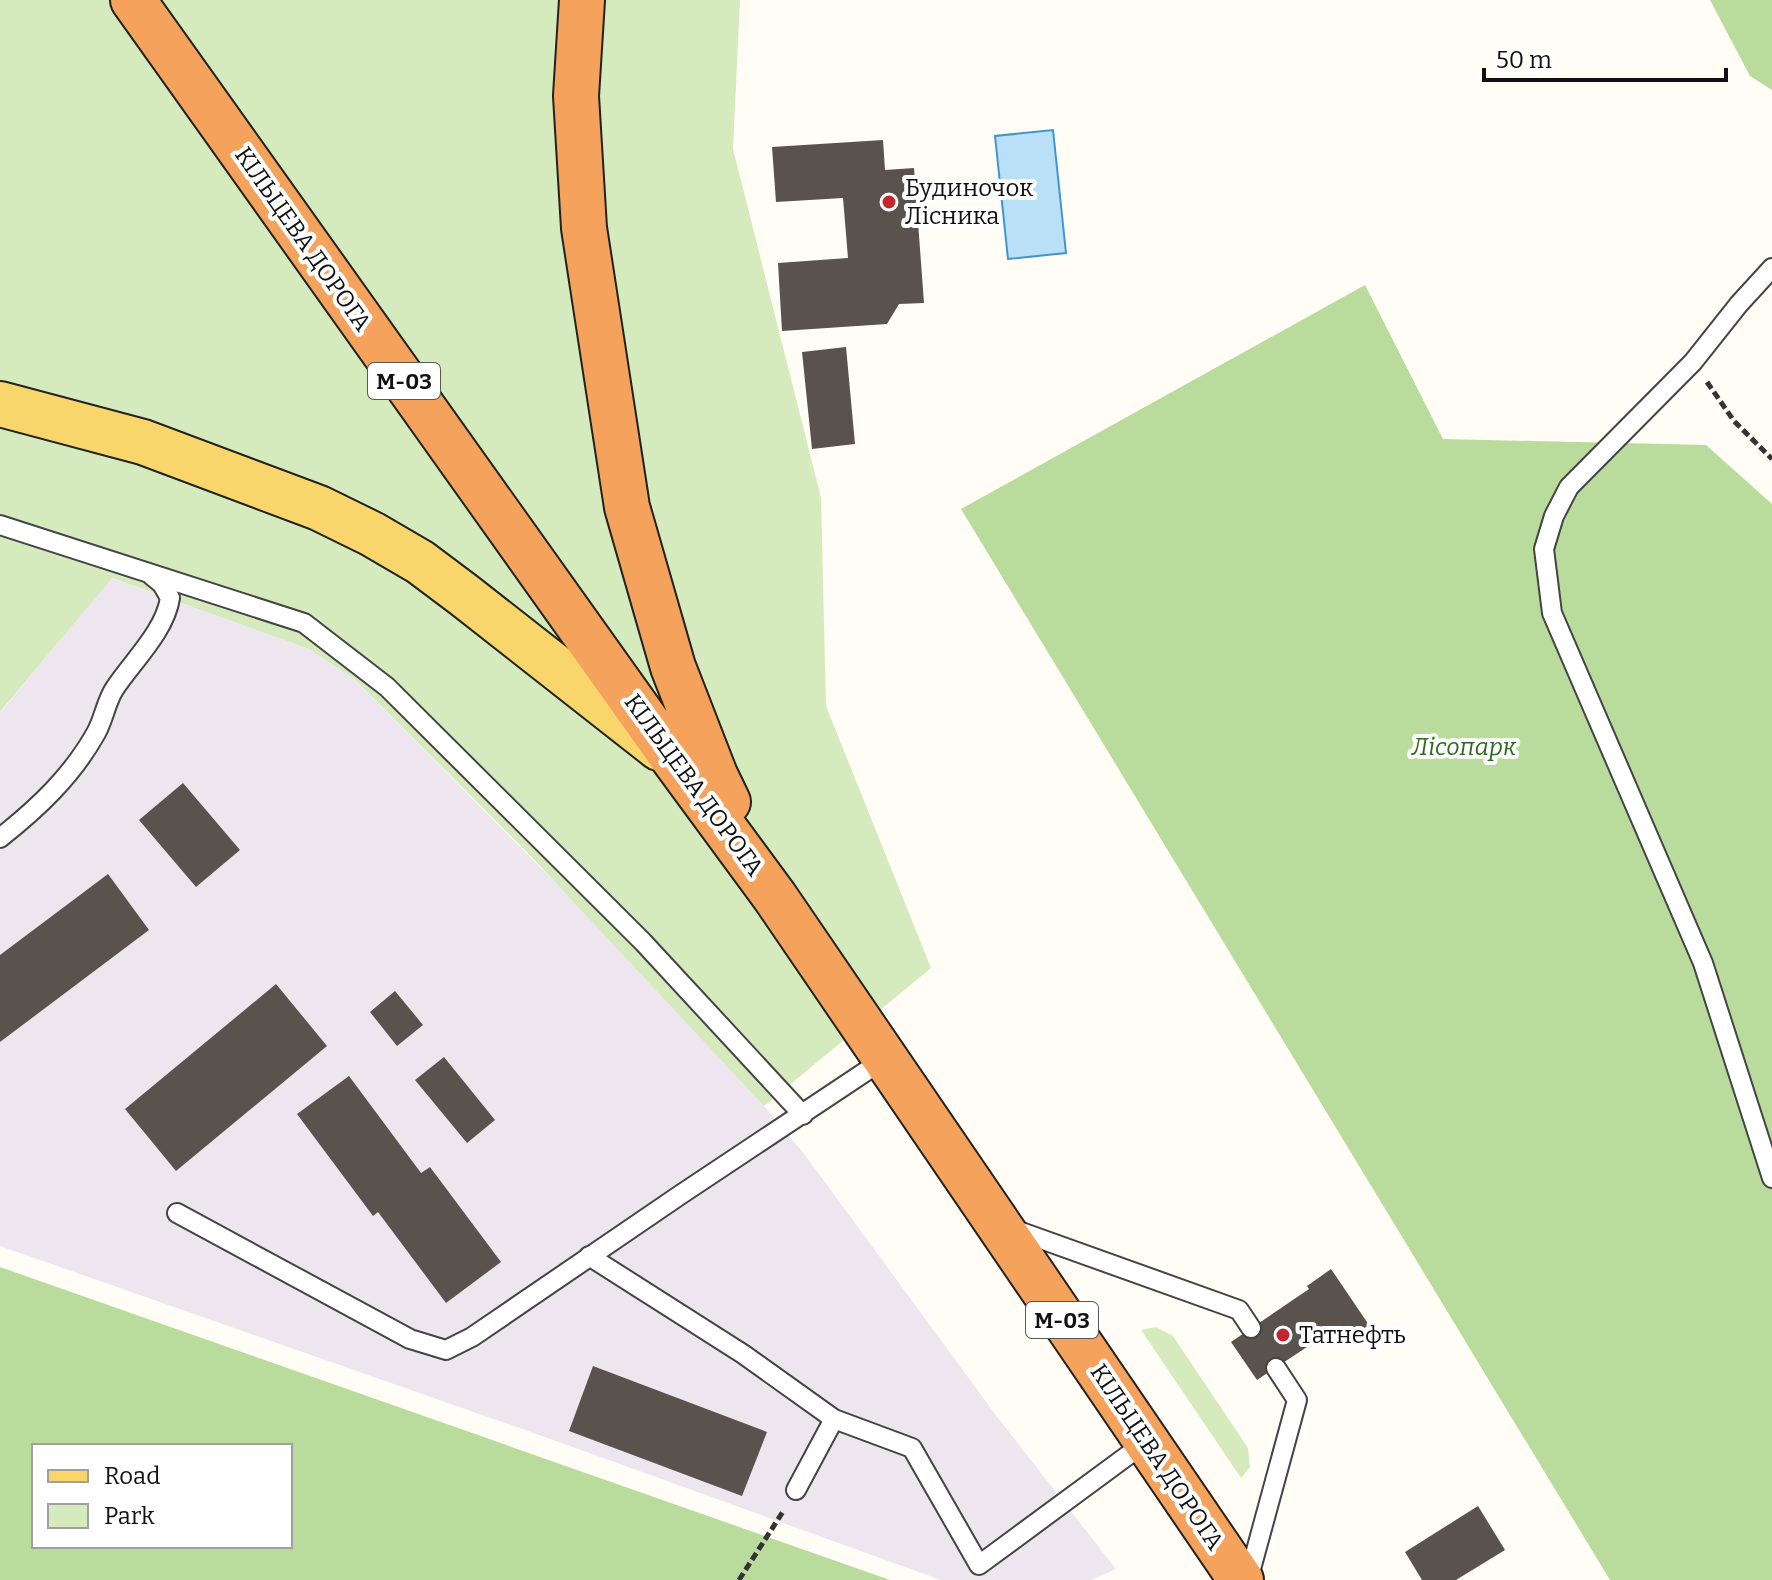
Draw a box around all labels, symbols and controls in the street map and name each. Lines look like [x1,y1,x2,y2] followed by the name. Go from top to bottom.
[1484,32,1726,82] scale bar
[1496,46,1552,74] text: 50 m
[229,142,377,336] street label: КІЛЬЦЕВА ДОРОГА
[905,174,1033,230] place label: Будиночок Лісника
[880,193,898,211] marker: Будиночок Лісника
[368,363,440,399] road number: М-03
[619,689,769,881] street label: КІЛЬЦЕВА ДОРОГА
[1411,733,1517,761] park label: Лісопарк
[1026,1302,1098,1338] road number: М-03
[1299,1321,1406,1349] place label: Татнефть
[1274,1326,1292,1344] marker: Татнефть
[1084,1359,1230,1555] street label: КІЛЬЦЕВА ДОРОГА
[32,1444,292,1548] legend
[104,1462,160,1490] text: Road
[104,1502,155,1530] text: Park

